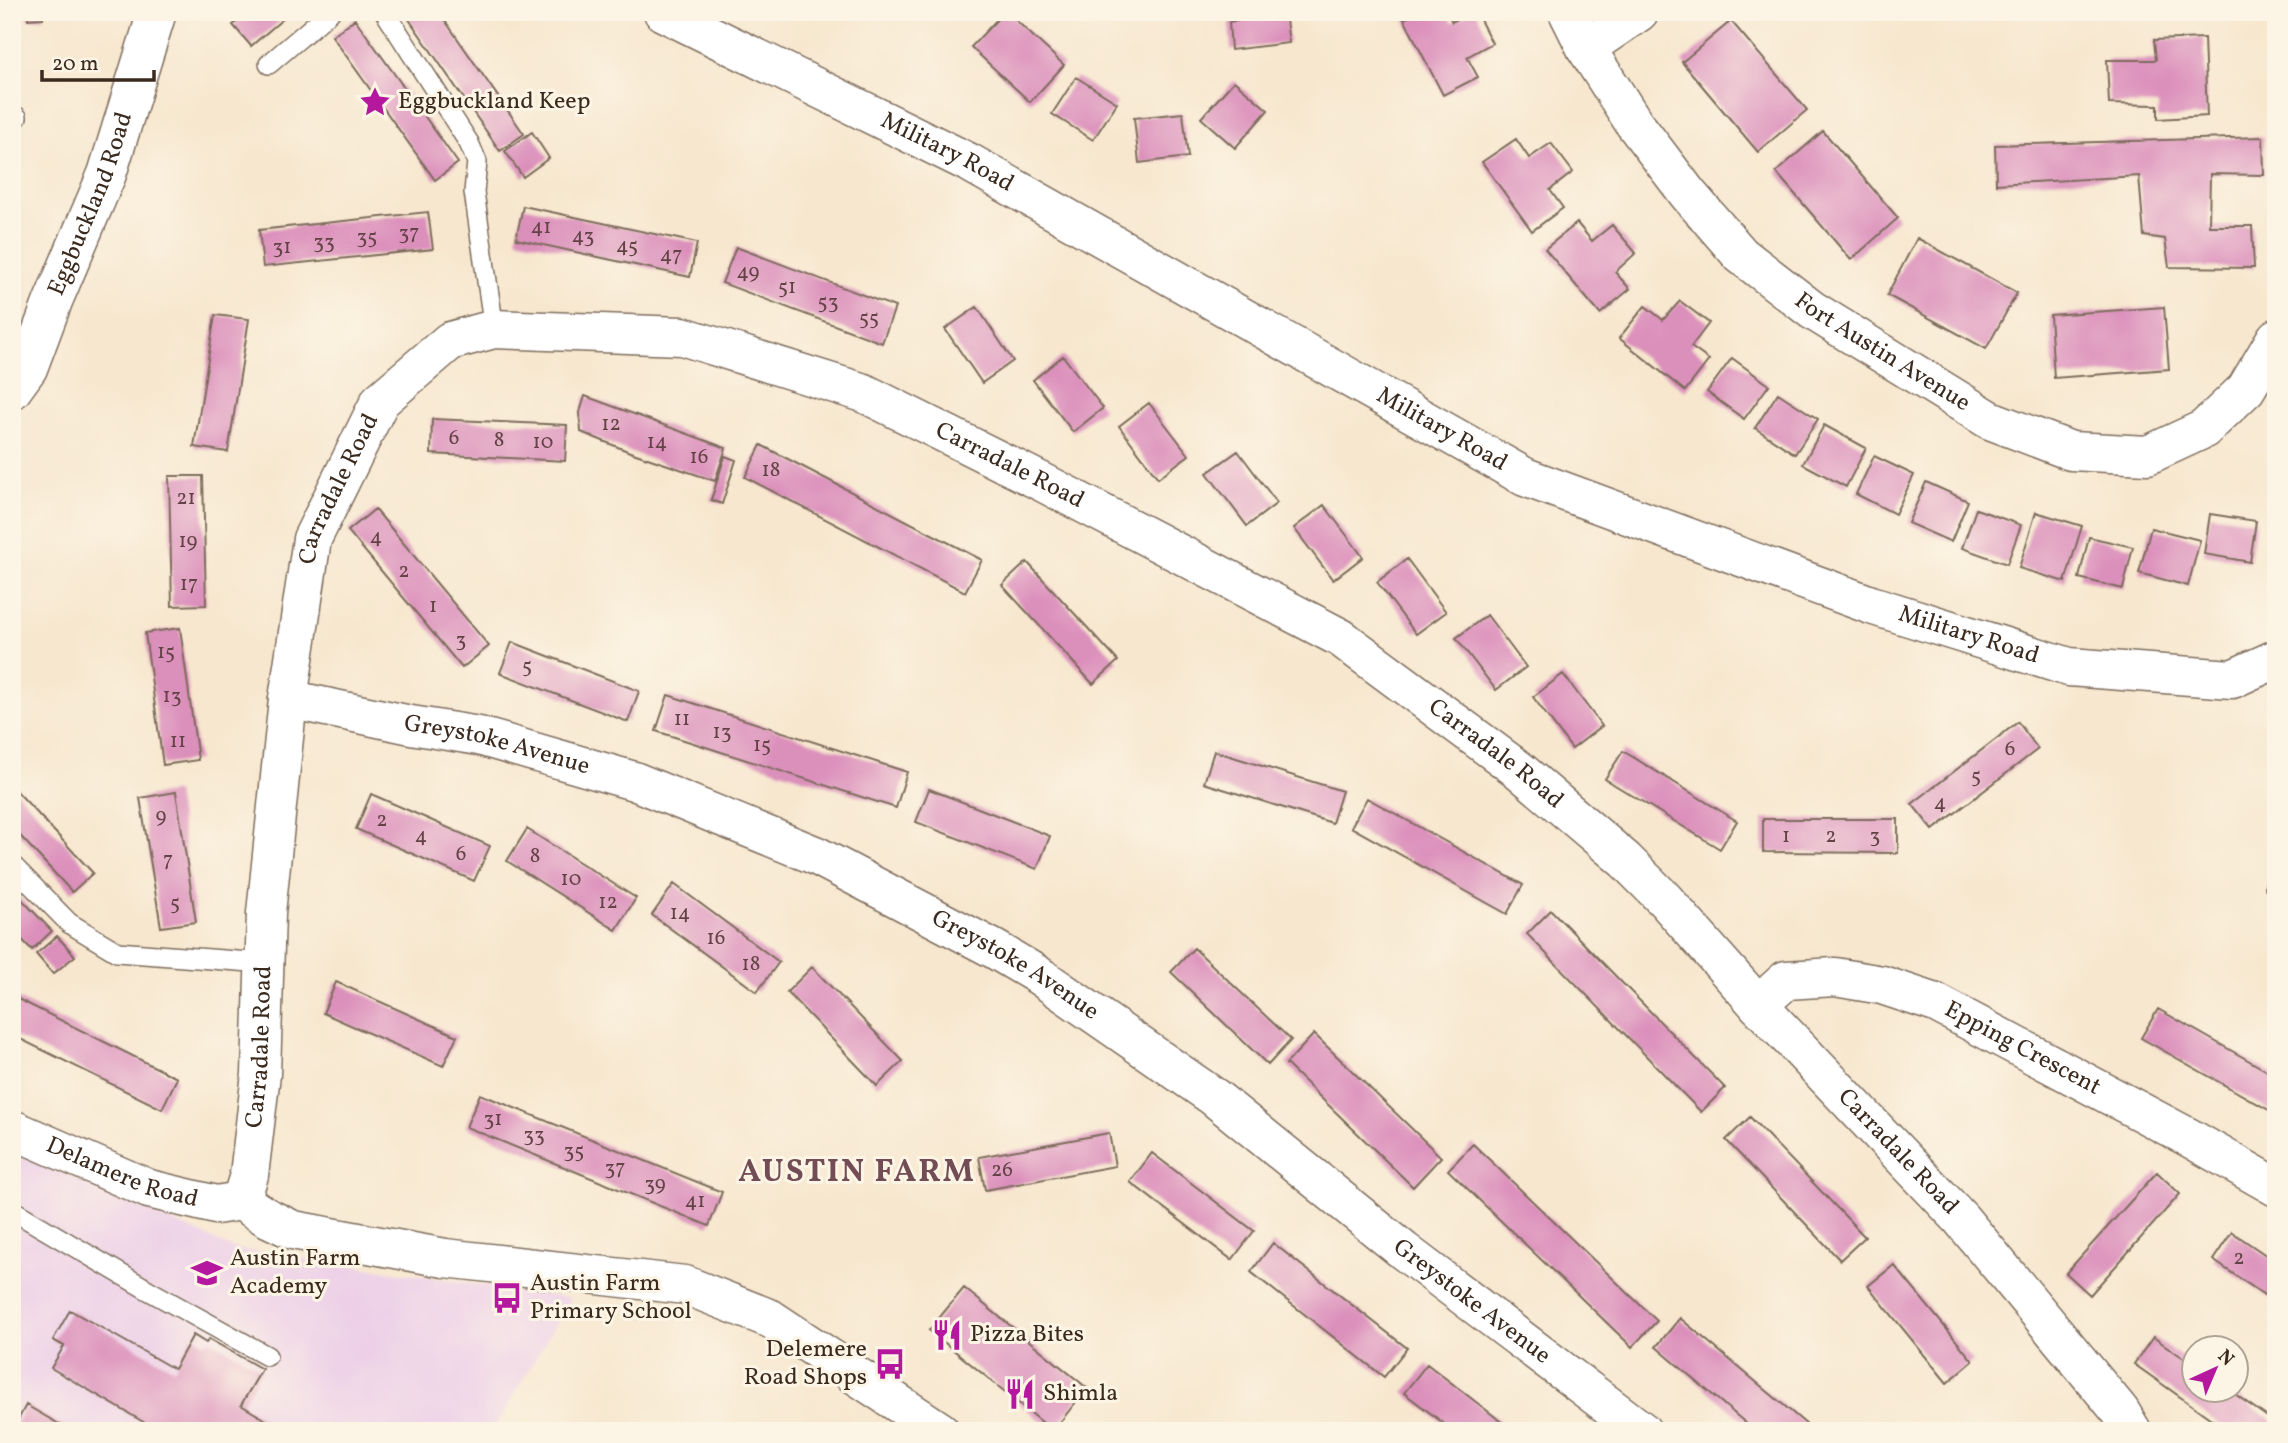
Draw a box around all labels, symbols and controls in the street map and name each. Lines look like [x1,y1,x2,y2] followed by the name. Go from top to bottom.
[42,38,154,82] scale bar
[52,50,98,79] text: 20 m
[358,85,392,119] place icon: Eggbuckland Keep
[398,85,590,119] place label: Eggbuckland Keep
[875,104,1020,201] street label: Military Road
[40,108,142,301] street label: Eggbuckland Road
[531,213,551,242] house number: 41
[399,219,419,248] house number: 37
[572,222,594,251] house number: 43
[357,223,377,252] house number: 35
[313,228,335,257] house number: 33
[616,232,638,261] house number: 45
[273,233,291,262] house number: 31
[660,241,682,270] house number: 47
[737,258,760,287] house number: 49
[778,273,796,302] house number: 51
[1786,285,1977,421] street label: Fort Austin Avenue
[818,288,838,317] house number: 53
[859,304,879,333] house number: 55
[1370,379,1513,481] street label: Military Road
[291,408,388,567] street label: Carradale Road
[601,410,621,439] house number: 12
[929,414,1090,518] street label: Carradale Road
[449,424,459,453] house number: 6
[494,426,504,455] house number: 8
[533,428,553,457] house number: 10
[647,428,667,457] house number: 14
[690,443,708,472] house number: 16
[762,456,780,485] house number: 18
[176,484,196,513] house number: 21
[370,523,382,552] house number: 4
[178,527,198,556] house number: 19
[398,557,410,586] house number: 2
[180,570,198,599] house number: 17
[429,592,437,621] house number: 1
[1894,598,2043,674] street label: Military Road
[456,626,466,655] house number: 3
[157,638,175,667] house number: 15
[522,652,532,681] house number: 5
[163,682,181,711] house number: 13
[1421,691,1571,817] street label: Carradale Road
[674,705,690,734] house number: 11
[402,707,594,784] street label: Greystoke Avenue
[713,718,731,747] house number: 13
[170,727,186,756] house number: 11
[753,731,771,760] house number: 15
[2005,735,2015,764] house number: 6
[1971,762,1981,791] house number: 5
[1934,789,1946,818] house number: 4
[156,802,167,831] house number: 9
[376,806,388,835] house number: 2
[415,822,427,851] house number: 4
[1782,822,1790,851] house number: 1
[1825,822,1837,851] house number: 2
[1870,822,1880,851] house number: 3
[456,840,466,869] house number: 6
[530,842,540,871] house number: 8
[163,846,173,875] house number: 7
[561,865,581,894] house number: 10
[598,888,618,917] house number: 12
[170,889,180,918] house number: 5
[670,899,690,928] house number: 14
[925,902,1105,1029] street label: Greystoke Avenue
[707,924,725,953] house number: 16
[742,950,760,979] house number: 18
[238,965,281,1130] street label: Carradale Road
[1938,993,2107,1105] street label: Epping Crescent
[1829,1081,1966,1223] street label: Carradale Road
[484,1105,502,1134] house number: 31
[523,1121,545,1150] house number: 33
[40,1129,202,1217] street label: Delamere Road
[564,1137,584,1166] house number: 35
[738,1151,976,1195] district label: AUSTIN FARM
[605,1154,625,1183] house number: 37
[991,1156,1013,1185] house number: 26
[644,1170,666,1199] house number: 39
[685,1187,705,1216] house number: 41
[1385,1231,1557,1373] street label: Greystoke Avenue
[230,1242,361,1304] place label: Austin Farm Academy
[2233,1244,2245,1273] house number: 2
[190,1256,224,1290] school or university icon: Austin Farm Academy
[530,1267,692,1329] place label: Austin Farm Primary School
[490,1281,524,1315] bus stop icon: Austin Farm Primary School
[930,1318,964,1352] restaurant icon: Pizza Bites
[970,1318,1084,1352] place label: Pizza Bites
[744,1333,867,1395] place label: Delemere Road Shops
[2180,1334,2250,1404] north arrow
[2211,1344,2240,1372] text: N
[873,1347,907,1381] bus stop icon: Delemere Road Shops
[1003,1377,1037,1411] restaurant icon: Shimla
[1043,1377,1118,1411] place label: Shimla

